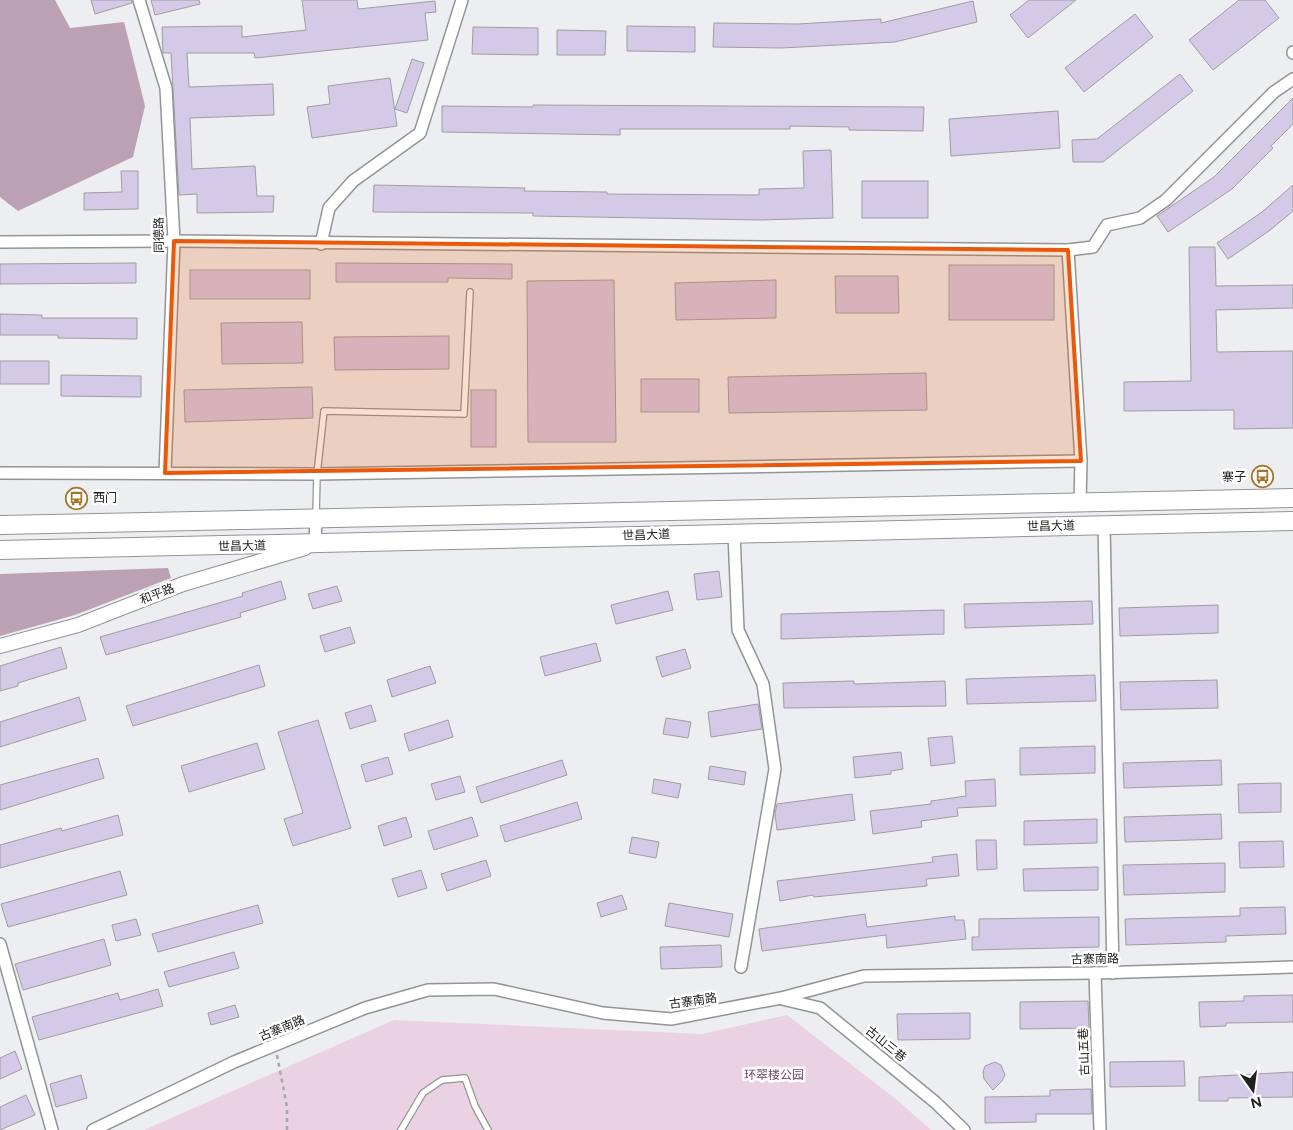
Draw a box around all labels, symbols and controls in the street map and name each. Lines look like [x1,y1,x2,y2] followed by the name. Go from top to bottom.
[152,217,166,253] street label: 同德路
[1250,465,1274,489] bus stop icon: 寨子
[1222,470,1246,484] place label: 寨子
[65,486,89,510] bus stop icon: 西门
[93,491,117,505] place label: 西门
[1027,519,1075,533] street label: 世昌大道
[622,527,670,543] street label: 世昌大道
[218,539,266,553] street label: 世昌大道
[138,581,176,607] street label: 和平路
[1071,952,1119,966] street label: 古寨南路
[668,991,718,1011] street label: 古寨南路
[257,1013,307,1043] street label: 古寨南路
[863,1023,909,1065] street label: 古山三巷
[1076,1028,1092,1076] street label: 古山五巷
[1228,1065,1278,1115] north arrow
[744,1068,804,1082] park label: 环翠楼公园
[1249,1093,1263,1112] text: N

